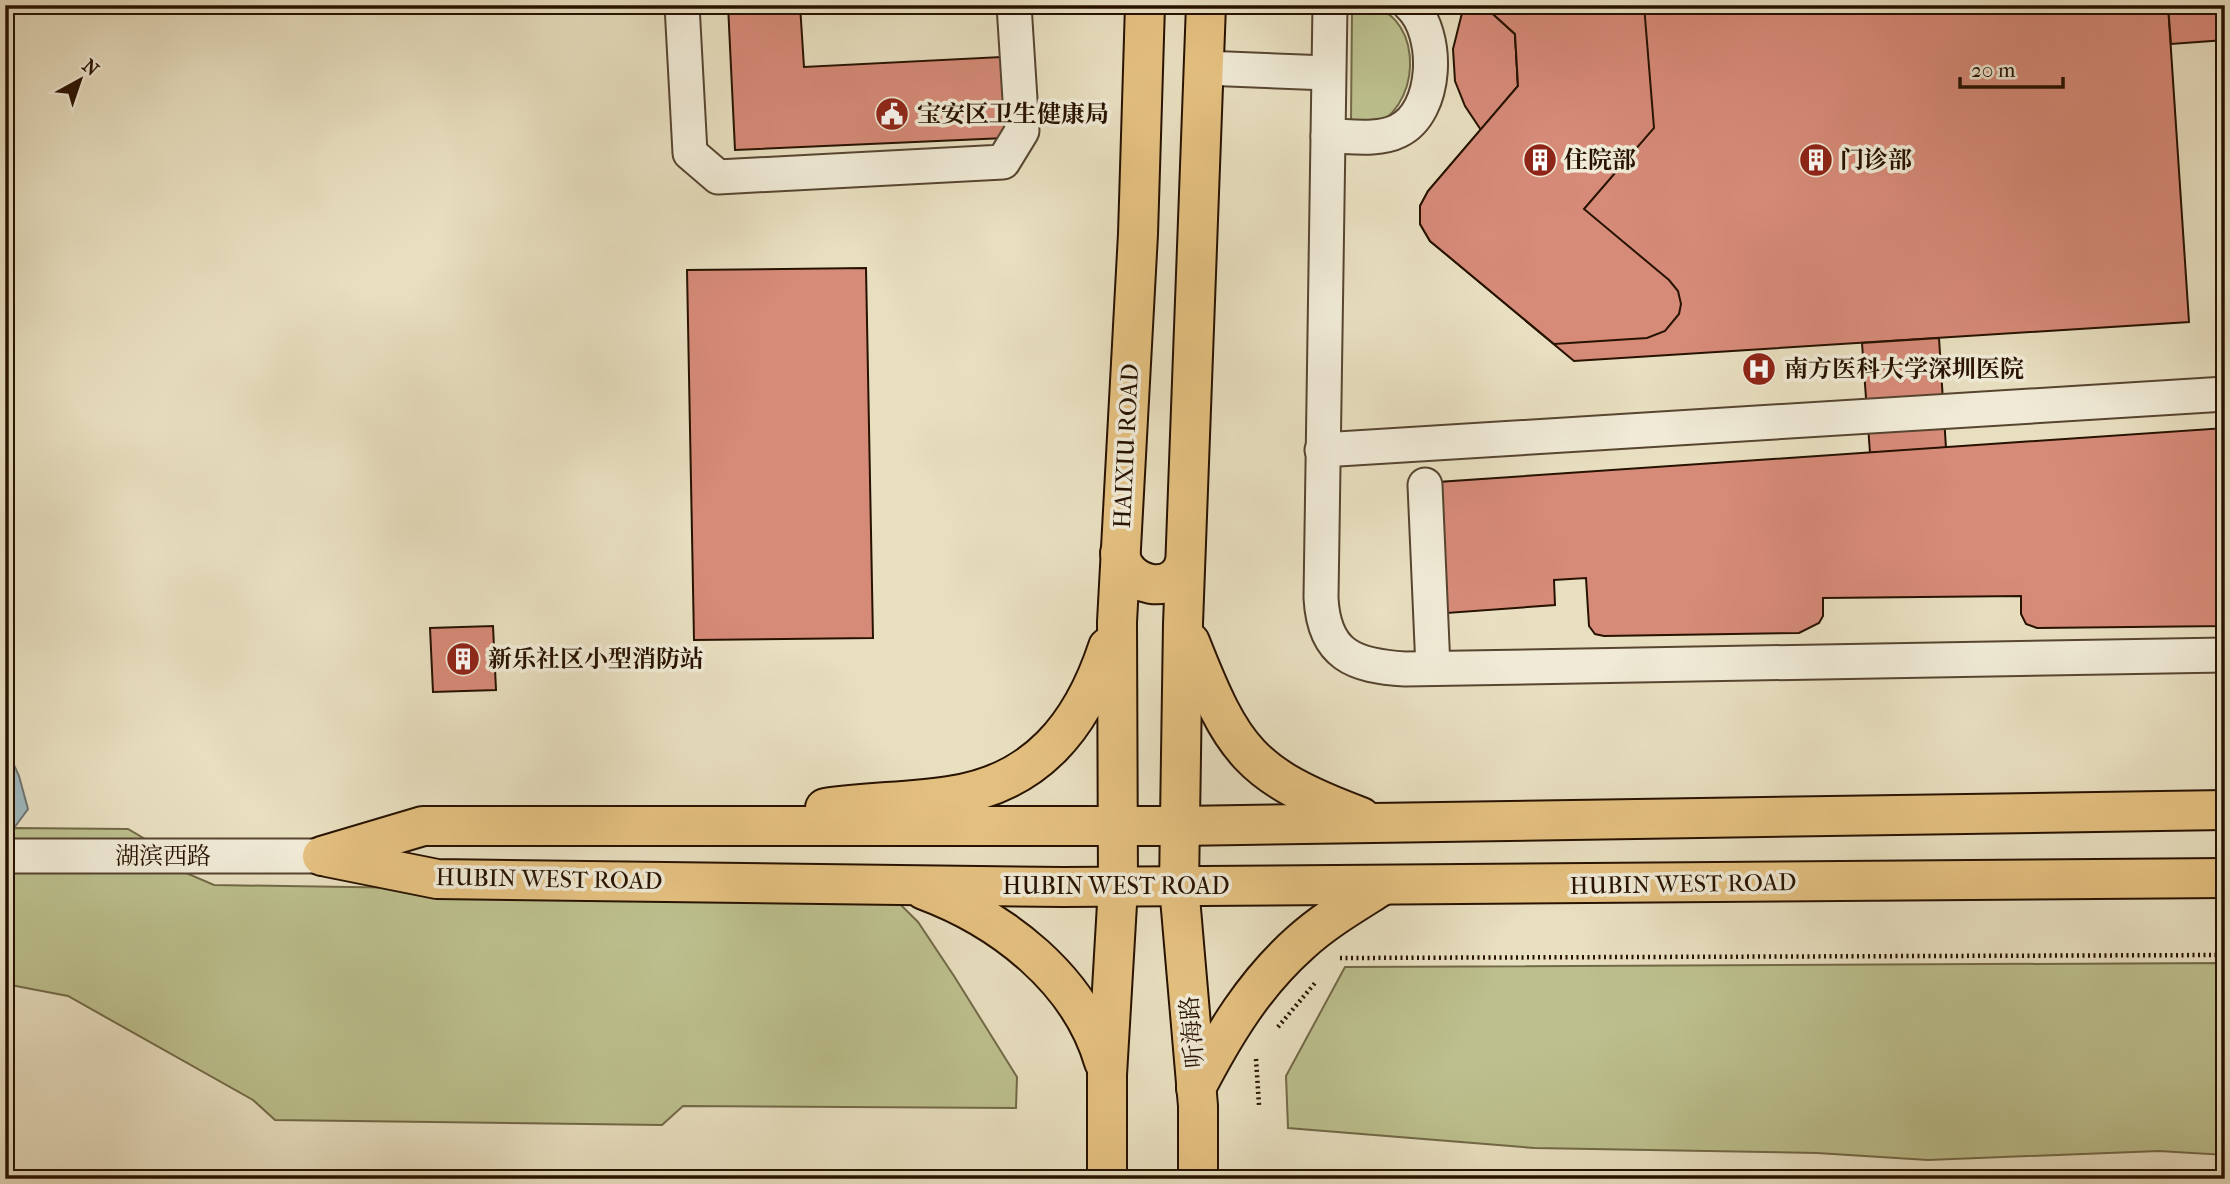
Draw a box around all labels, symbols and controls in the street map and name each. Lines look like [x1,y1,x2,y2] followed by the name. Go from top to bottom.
[46,46,116,116] north arrow
[1960,46,2064,90] scale bar
[78,55,103,81] text: N
[1971,58,2016,82] text: 20 m
[873,95,911,133] public building icon: 宝安区卫生健康局
[917,100,1109,128] place label: 宝安区卫生健康局
[1521,141,1559,179] building icon: 住院部
[1797,141,1835,179] building icon: 门诊部
[1564,146,1636,174] place label: 住院部
[1840,146,1912,174] place label: 门诊部
[1740,350,1778,388] hospital icon: 南方医科大学深圳医院
[1784,355,2024,383] place label: 南方医科大学深圳医院
[1108,363,1144,529] street label: HAIXIU ROAD
[444,640,482,678] building icon: 新乐社区小型消防站
[488,645,704,673] place label: 新乐社区小型消防站
[115,842,211,870] street label: 湖滨西路
[435,863,663,895] street label: HUBIN WEST ROAD
[1569,868,1797,900] street label: HUBIN WEST ROAD
[1003,872,1229,900] street label: HUBIN WEST ROAD
[1175,995,1209,1069] street label: 听海路

